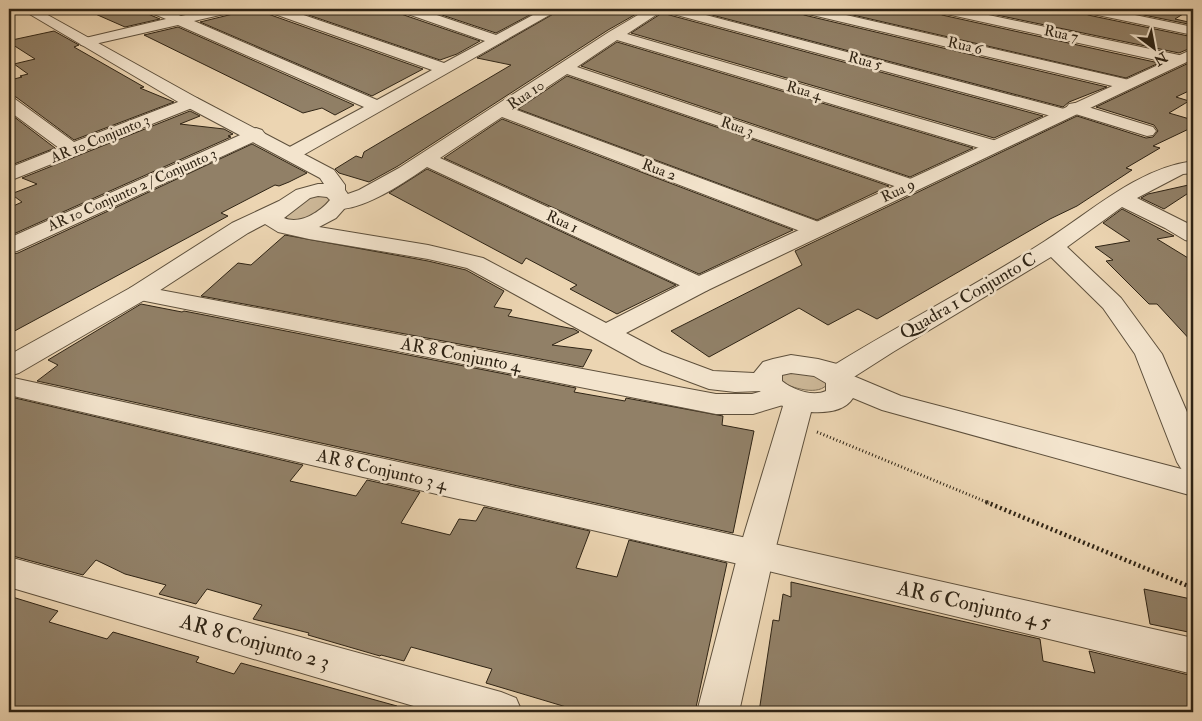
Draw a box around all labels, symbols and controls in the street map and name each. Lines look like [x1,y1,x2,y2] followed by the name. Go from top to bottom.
[1042,21,1080,47] street label: Rua 7
[1130,22,1180,72] north arrow
[946,33,986,60] street label: Rua 6
[846,47,884,75] street label: Rua 5
[1150,48,1171,69] text: N
[504,76,548,114] street label: Rua 10
[784,77,825,105] street label: Rua 4
[47,110,152,168] street label: AR 10 Conjunto 3
[718,113,756,141] street label: Rua 3
[44,144,219,236] street label: AR 10 Conjunto 2 / Conjunto 3
[639,155,679,185] street label: Rua 2
[878,175,918,207] street label: Rua 9
[543,206,581,238] street label: Rua 1
[896,248,1040,344] street label: Quadra 1 Conjunto C
[398,332,524,378] street label: AR 8 Conjunto 4
[314,444,450,496] street label: AR 8 Conjunto 3 4
[894,574,1054,636] street label: AR 6 Conjunto 4 5
[176,608,333,676] street label: AR 8 Conjunto 2 3

